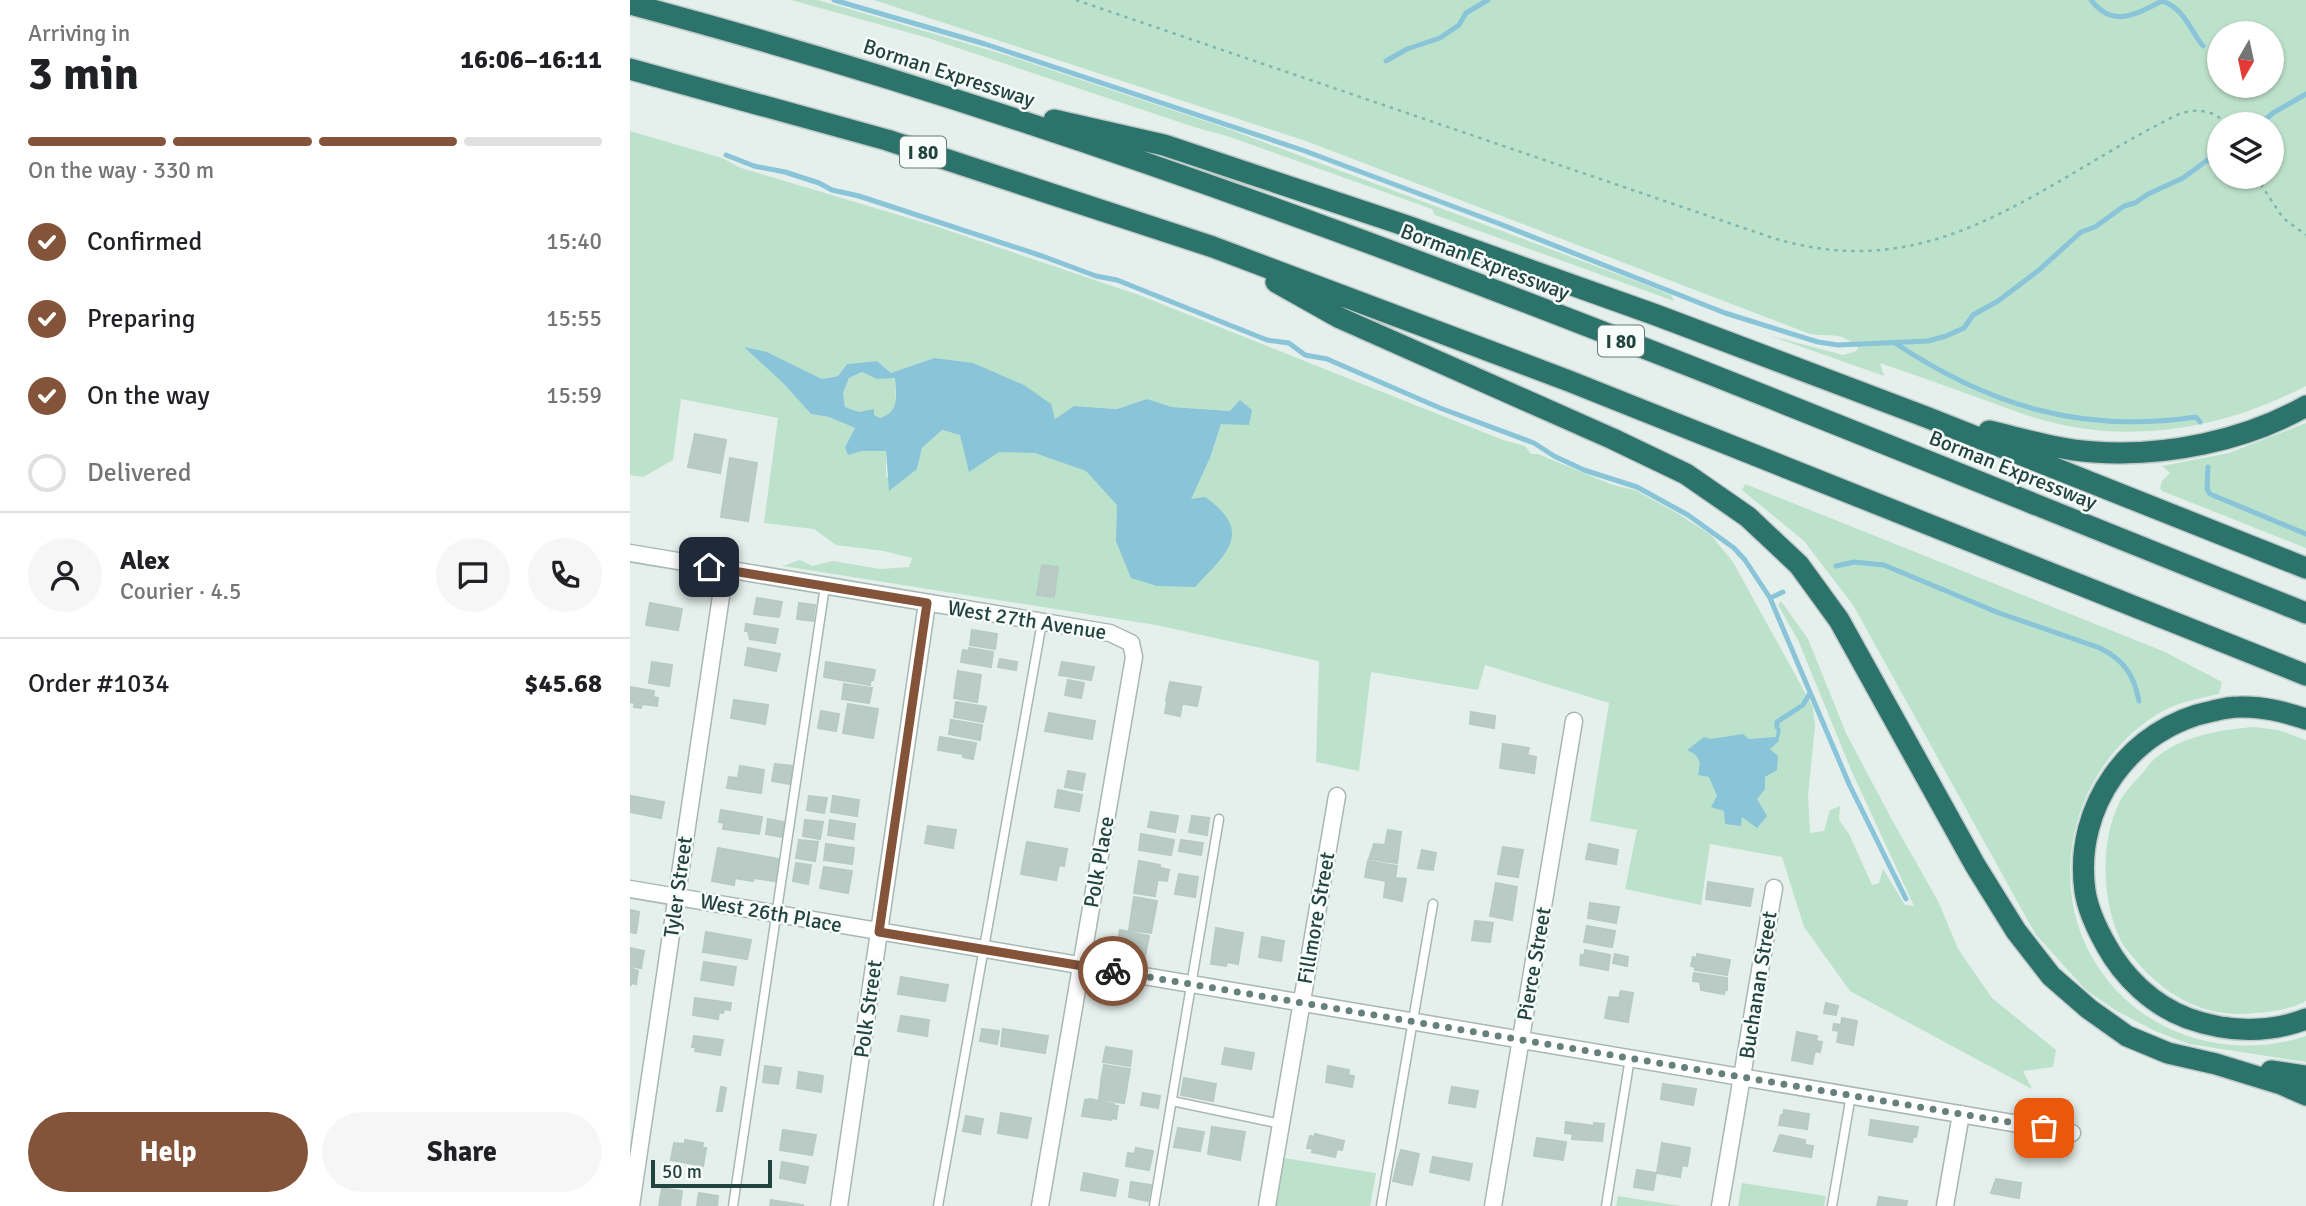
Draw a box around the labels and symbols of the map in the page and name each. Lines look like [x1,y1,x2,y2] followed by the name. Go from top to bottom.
[2207,21,2284,98] north arrow
[860,33,1038,113] street label: Borman Expressway
[900,136,946,168] road number: I 80
[1397,218,1573,306] street label: Borman Expressway
[1598,326,1644,356] road number: I 80
[1925,424,2101,516] street label: Borman Expressway
[679,537,739,597] pin
[946,595,1108,645] street label: West 27th Avenue
[1078,814,1120,910] street label: Polk Place
[658,835,698,939] street label: Tyler Street
[1292,850,1340,986] street label: Fillmore Street
[698,888,844,938] street label: West 26th Place
[1511,905,1557,1023] street label: Pierce Street
[1734,909,1782,1061] street label: Buchanan Street
[1078,936,1148,1006] courier
[848,959,888,1059] street label: Polk Street
[2014,1098,2074,1158] pin
[651,1157,772,1189] scale bar

